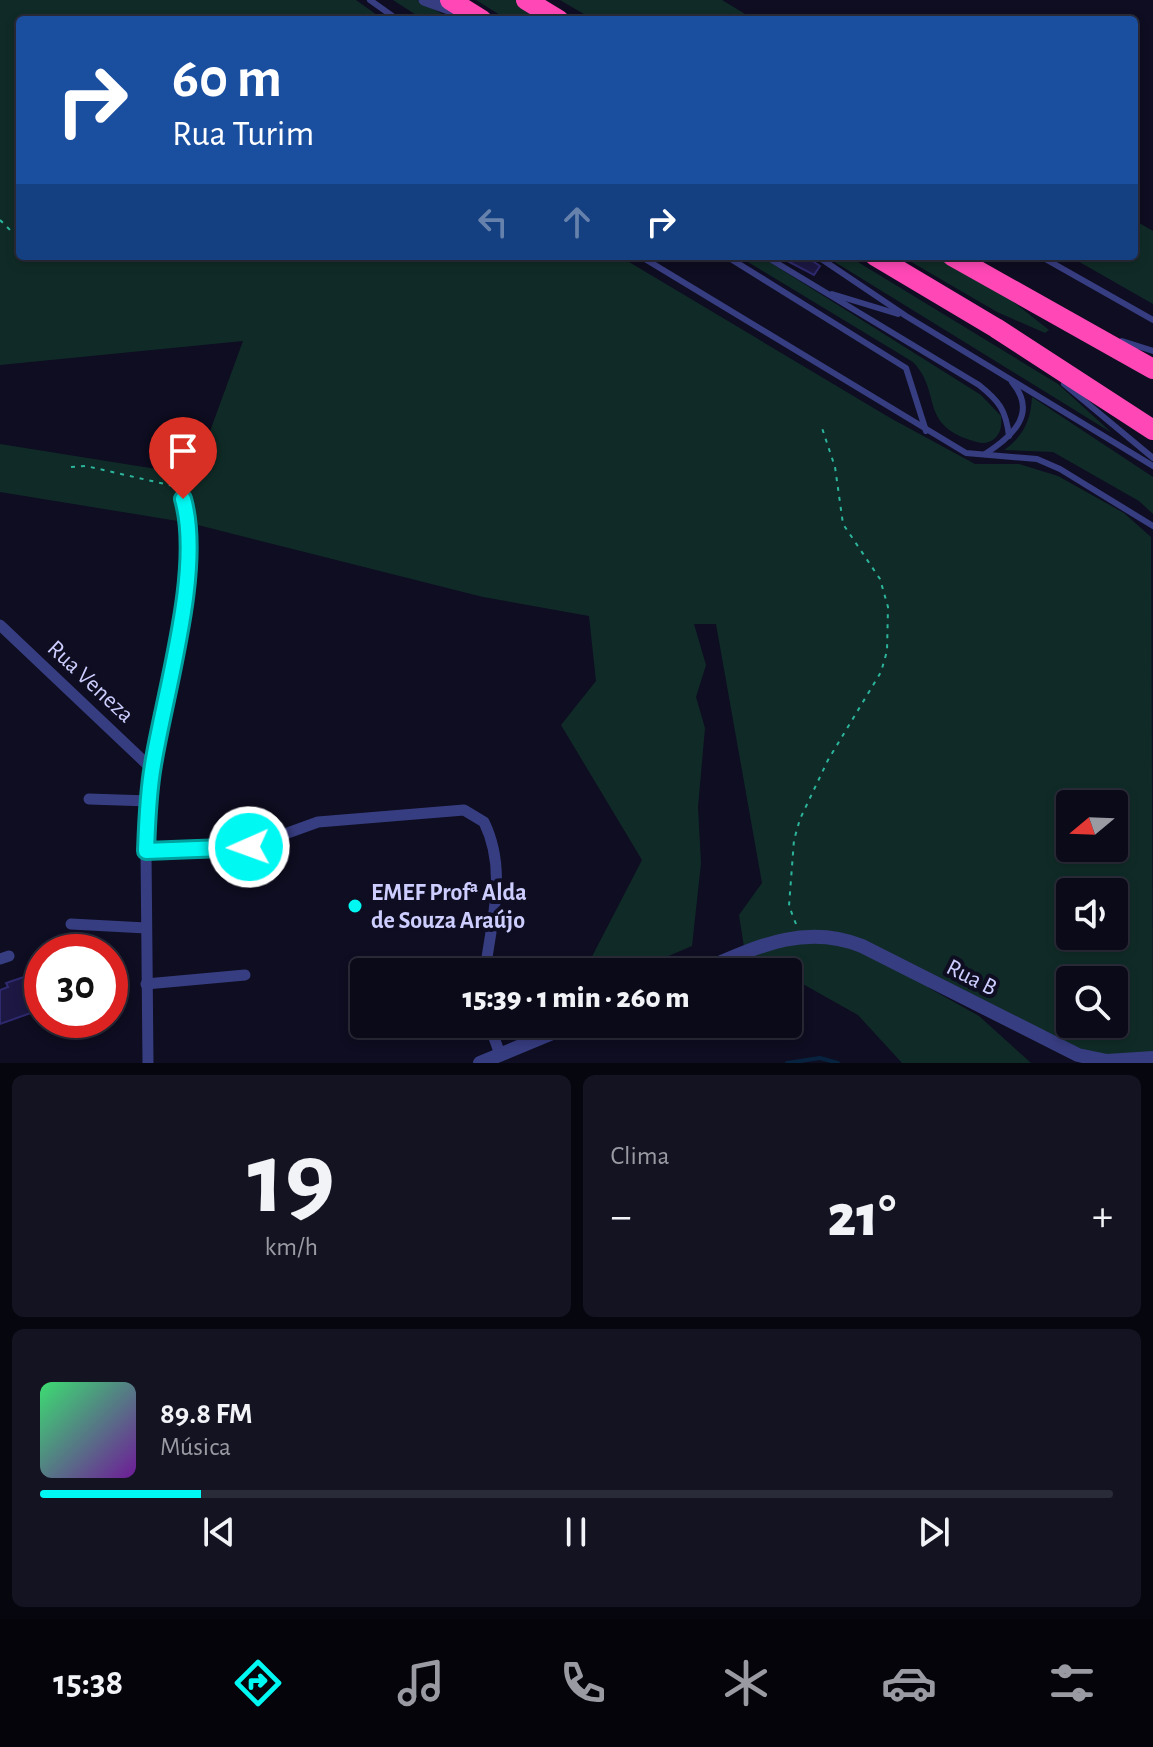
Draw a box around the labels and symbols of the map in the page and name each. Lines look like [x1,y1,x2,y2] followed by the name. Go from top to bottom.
[149,417,217,499] pin
[43,636,138,727] street label: Rua Veneza
[1056,790,1128,862] north arrow
[207,805,291,889] position arrow
[371,881,527,933] place label: EMEF Profª Alda de Souza Araújo
[346,897,364,915] marker: EMEF Profª Alda de Souza Araújo
[24,934,128,1038] speed limit sign: 30
[942,955,1001,1001] street label: Rua B

